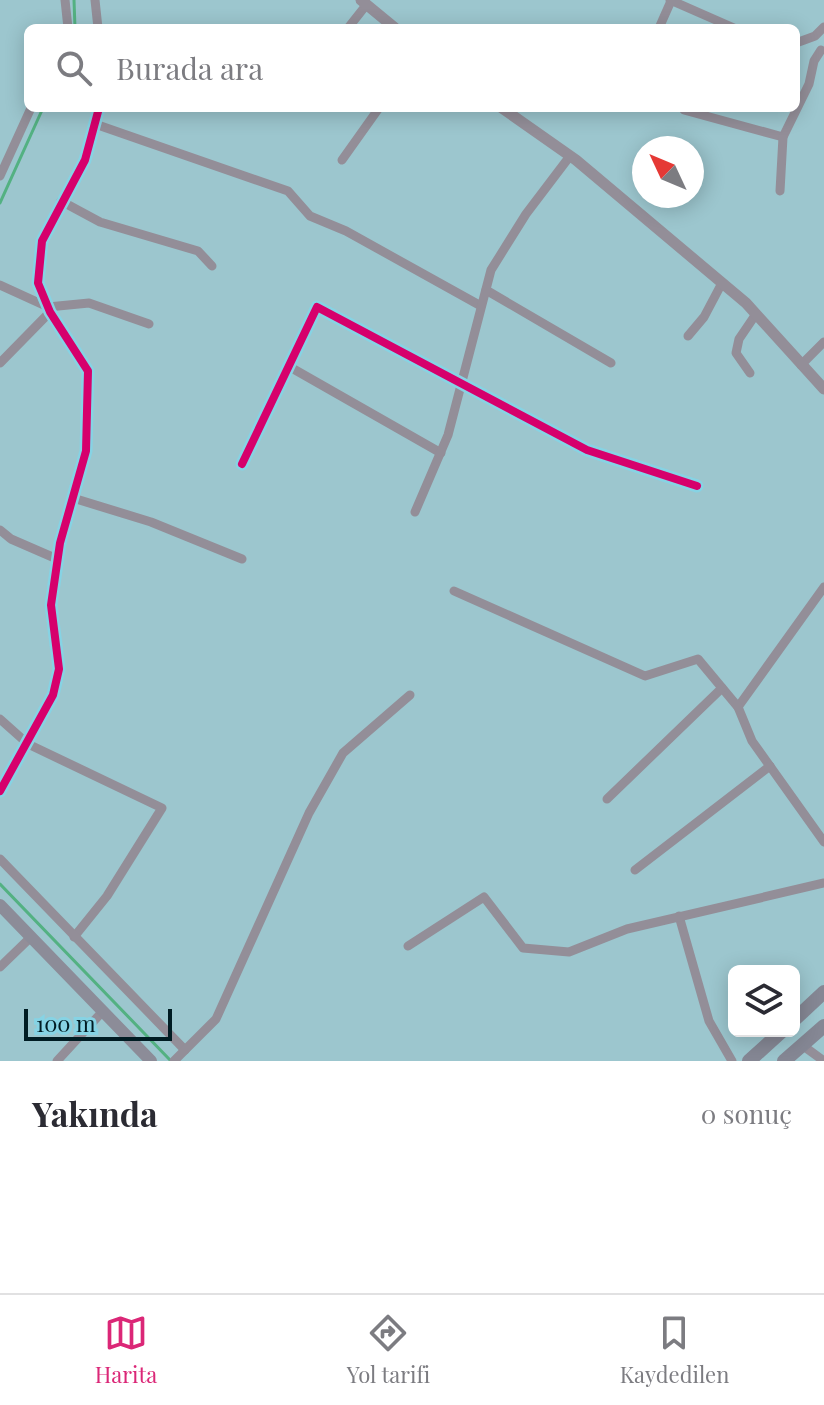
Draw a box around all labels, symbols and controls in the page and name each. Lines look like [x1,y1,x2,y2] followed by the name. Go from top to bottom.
[24,24,800,112] search box
[52,46,96,90] icon: search
[116,48,263,88] text: Burada ara
[632,136,704,208] north arrow
[728,965,800,1037] map controls
[728,965,800,1037] button: layers
[24,1005,172,1041] scale bar
[36,1008,96,1038] text: 100 m
[32,1090,158,1136] text: Yakında
[701,1096,792,1131] text: 0 sonuç
[95,1311,157,1389] tab: Harita
[347,1311,430,1389] tab: Yol tarifi
[620,1311,729,1389] tab: Kaydedilen

